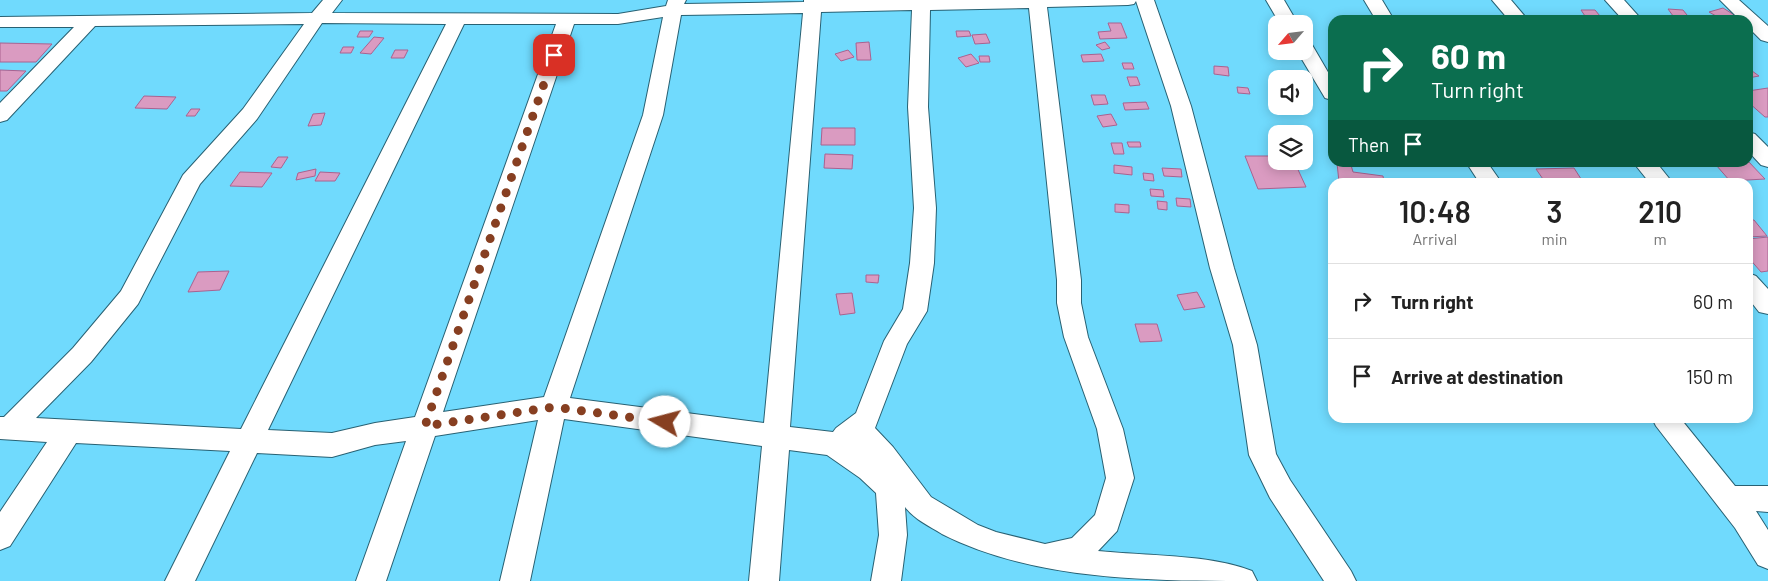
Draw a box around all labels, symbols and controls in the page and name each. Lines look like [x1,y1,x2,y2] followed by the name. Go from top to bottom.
[1268,15,1312,60] north arrow
[1268,15,1313,170] map controls
[533,34,575,76] pin
[1431,34,1506,76] text: 60 m
[1348,35,1413,100] icon: right
[540,41,568,69] icon: arrive
[1268,70,1313,115] button: sound
[1431,76,1524,102] text: Turn right
[1268,125,1313,170] button: layers
[1399,130,1427,158] icon: arrive
[1348,133,1389,156] text: Then
[1399,193,1471,229] text: 10:48
[1546,193,1562,229] text: 3
[1638,193,1682,229] text: 210
[1412,229,1457,248] text: Arrival
[1541,229,1567,248] text: min
[1654,229,1667,248] text: m
[1348,287,1376,315] icon: right
[1391,290,1473,313] text: Turn right
[1693,290,1733,313] text: 60 m
[1348,362,1376,390] icon: arrive
[1391,365,1563,388] text: Arrive at destination
[1686,365,1733,388] text: 150 m
[638,395,690,447] position arrow

